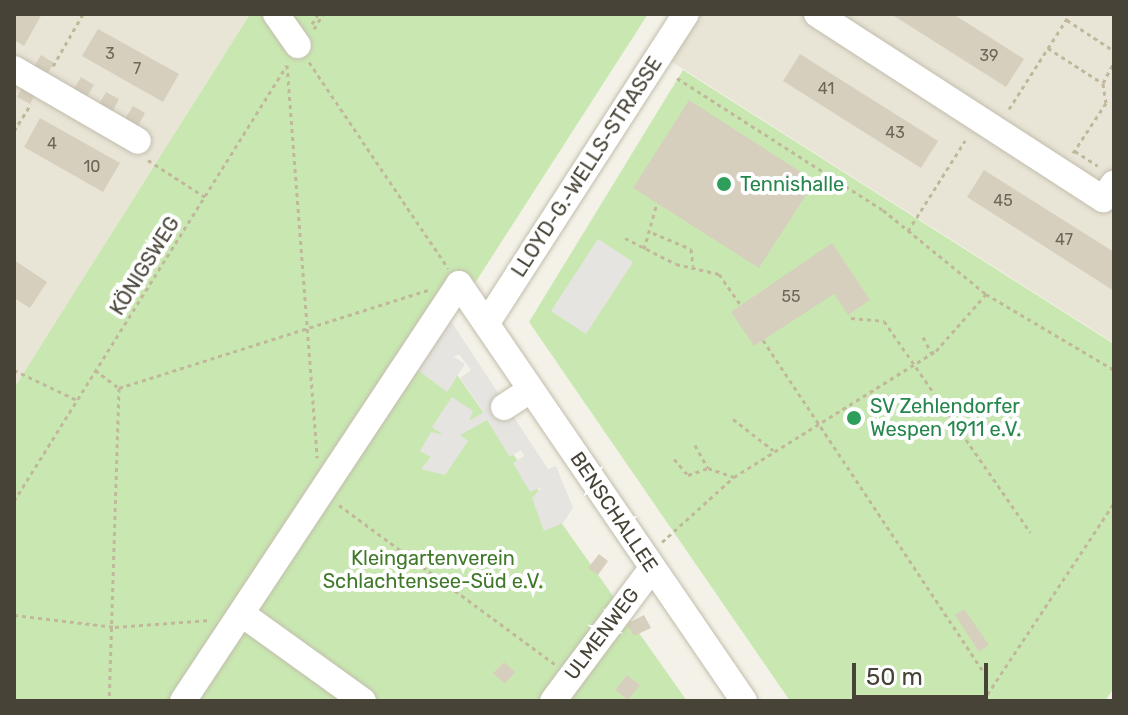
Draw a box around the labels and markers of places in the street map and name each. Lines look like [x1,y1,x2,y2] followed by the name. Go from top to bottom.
[740,172,844,196] place label: Tennishalle
[715,175,733,193] marker: Tennishalle
[870,394,1021,441] place label: SV Zehlendorfer Wespen 1911 e.V.
[845,409,863,427] marker: SV Zehlendorfer Wespen 1911 e.V.

